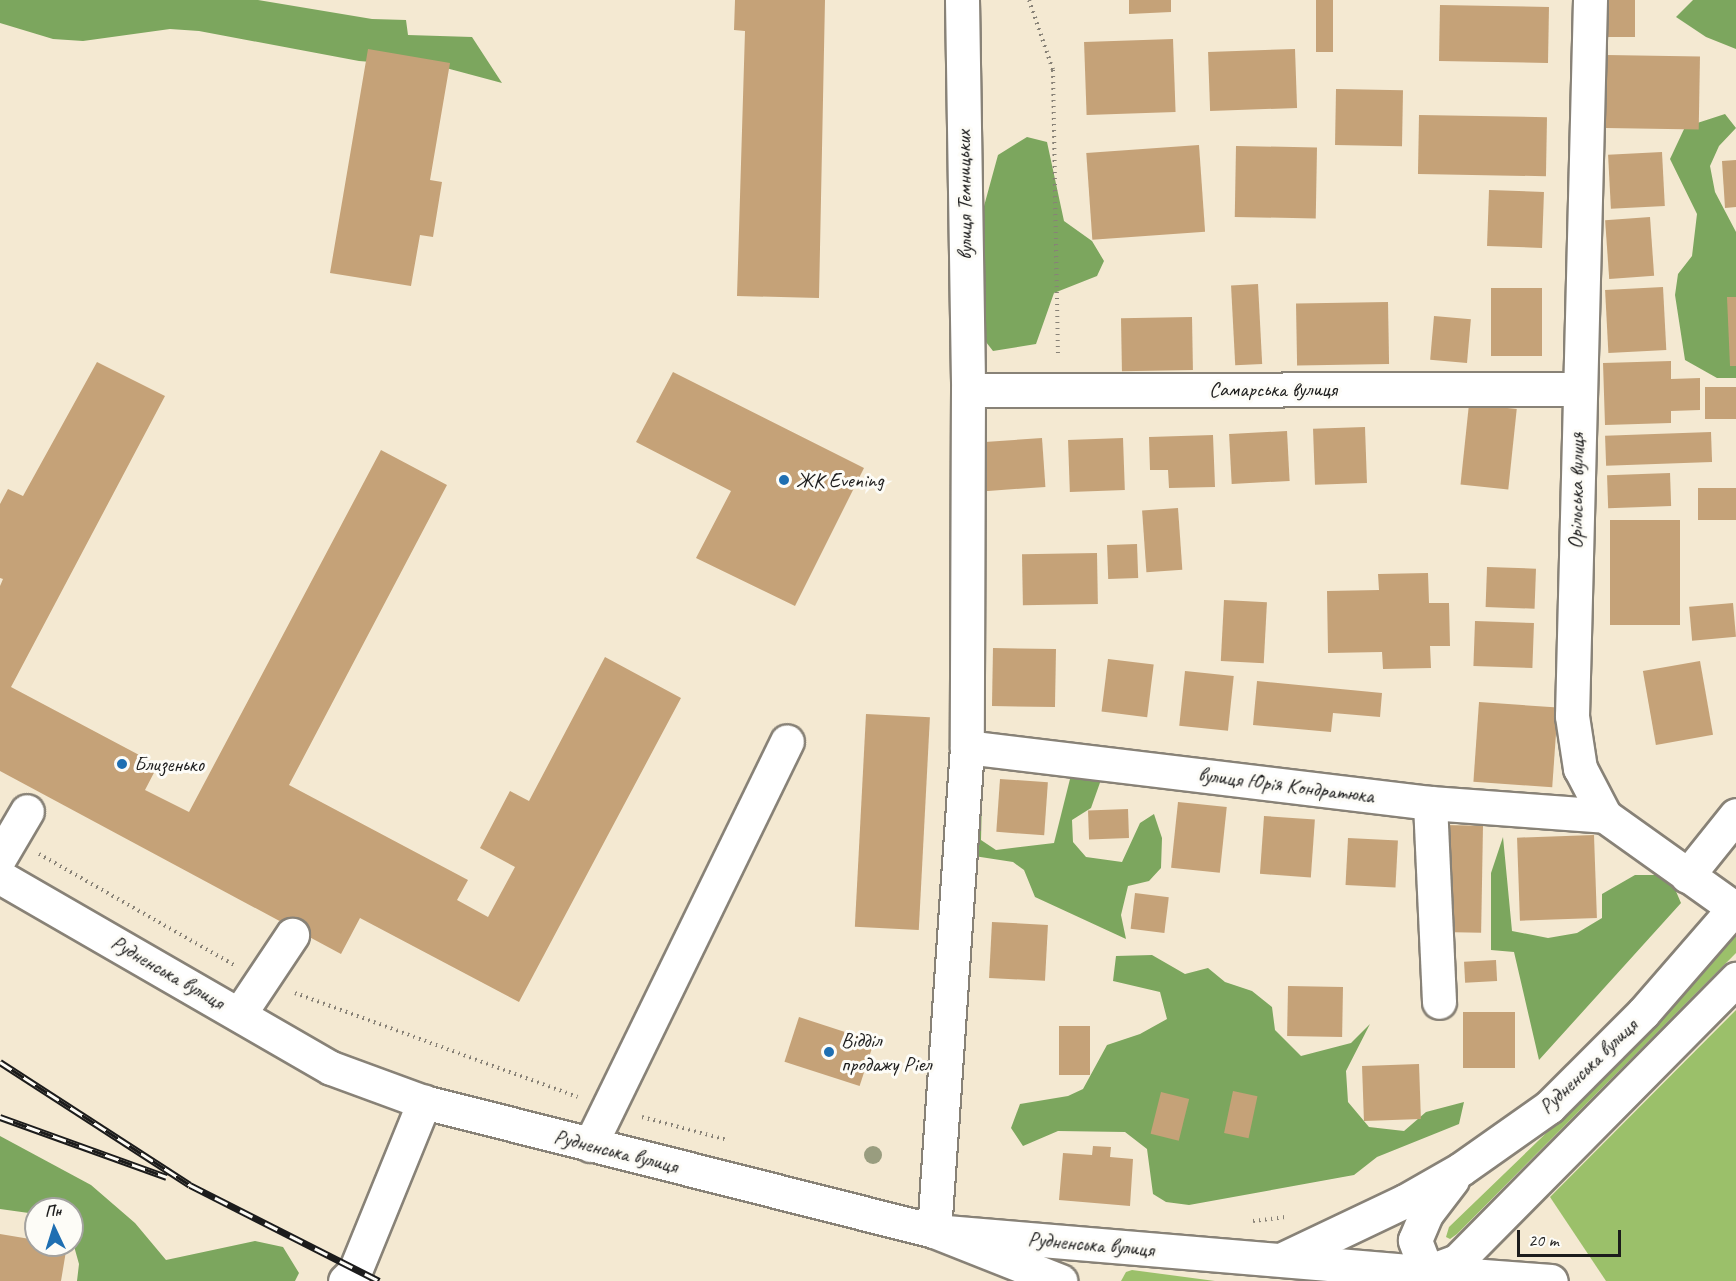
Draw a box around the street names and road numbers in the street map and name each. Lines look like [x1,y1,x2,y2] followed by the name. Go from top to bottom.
[950,130,978,260] street label: вулиця Темницьких
[1209,376,1337,402] street label: Самарська вулиця
[1562,432,1590,550] street label: Орільська вулиця
[1197,762,1375,808] street label: вулиця Юрія Кондратюка
[107,929,229,1015] street label: Рудненська вулиця
[1534,1013,1642,1119] street label: Рудненська вулиця
[551,1123,681,1179] street label: Рудненська вулиця
[1027,1226,1155,1262] street label: Рудненська вулиця

